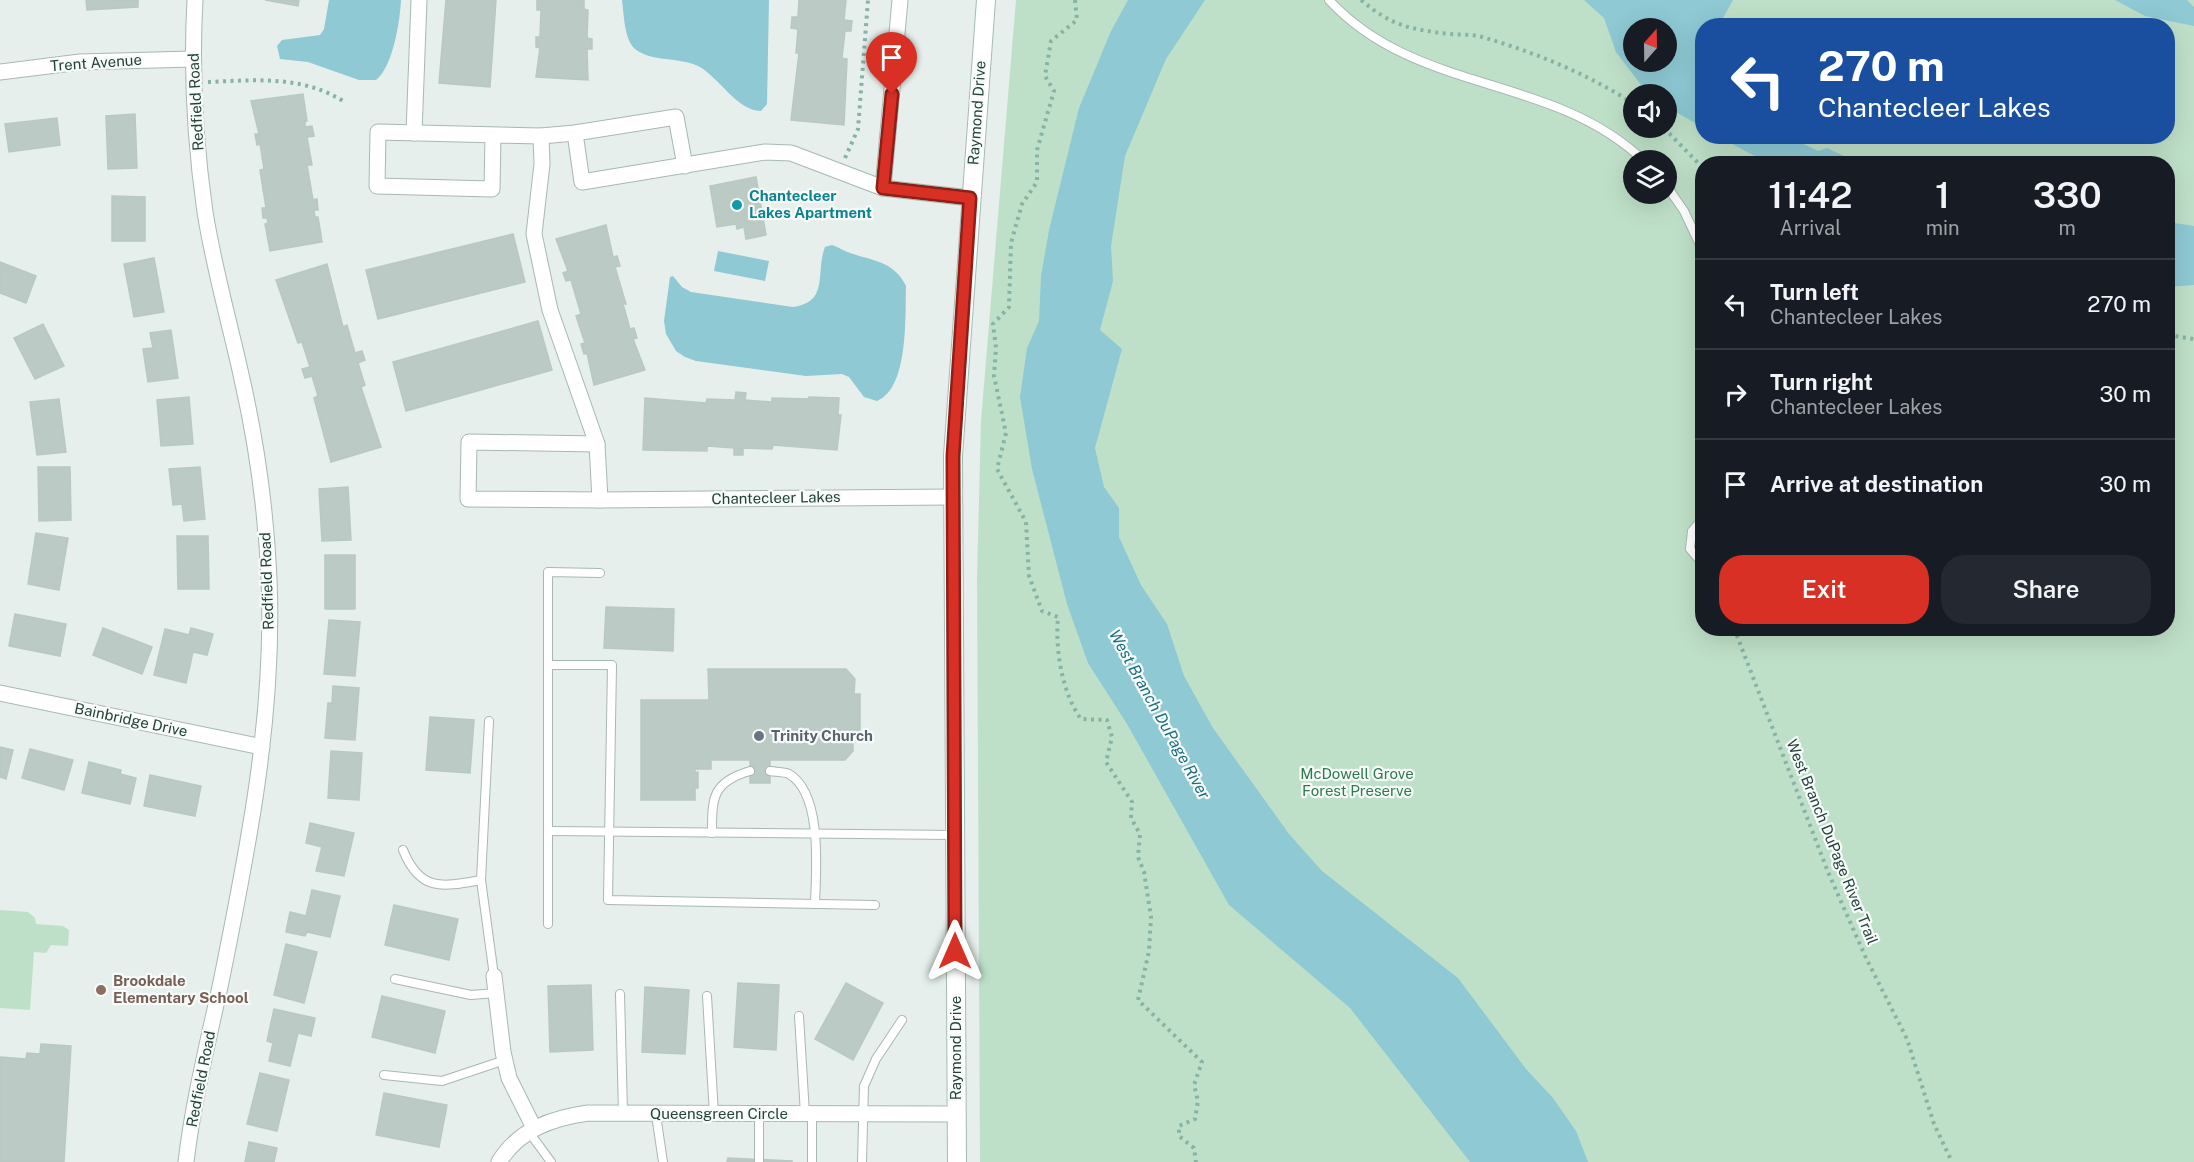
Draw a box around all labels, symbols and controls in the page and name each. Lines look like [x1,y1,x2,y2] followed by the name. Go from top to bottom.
[1623,18,1677,72] north arrow
[1623,18,1677,204] map controls
[866,32,917,94] pin
[875,41,908,74] icon: arrive
[1818,41,1945,90] text: 270 m
[1719,42,1797,120] icon: left
[49,51,142,74] street label: Trent Avenue
[184,53,207,151] street label: Redfield Road
[964,60,989,166] street label: Raymond Drive
[1623,84,1677,138] button: sound
[1818,91,2051,123] text: Chantecleer Lakes
[1623,150,1677,204] button: layers
[1768,174,1853,216] text: 11:42
[1935,174,1950,216] text: 1
[2033,174,2102,216] text: 330
[749,187,872,221] place label: Chantecleer Lakes Apartment
[730,198,744,212] marker: Chantecleer Lakes Apartment
[1779,216,1841,240] text: Arrival
[1926,216,1960,240] text: min
[2059,216,2076,240] text: m
[1770,279,1859,305] text: Turn left
[1719,288,1752,321] icon: left
[2087,291,2151,317] text: 270 m
[1770,305,1942,329] text: Chantecleer Lakes
[1770,369,1873,395] text: Turn right
[1719,378,1752,411] icon: right
[2099,381,2151,407] text: 30 m
[1770,395,1942,419] text: Chantecleer Lakes
[1719,468,1752,501] icon: arrive
[1770,471,1983,497] text: Arrive at destination
[2099,471,2151,497] text: 30 m
[711,488,841,507] street label: Chantecleer Lakes
[256,532,277,630] street label: Redfield Road
[1719,555,1929,624] button: Exit
[1941,555,2151,624] button: Share
[1105,626,1215,803] water label: West Branch DuPage River
[73,699,189,740] street label: Bainbridge Drive
[771,727,873,744] place label: Trinity Church
[752,729,766,743] marker: Trinity Church
[1783,737,1881,947] street label: West Branch DuPage River Trail
[1300,765,1414,799] park label: McDowell Grove Forest Preserve
[923,919,987,983] position arrow
[113,972,249,1006] place label: Brookdale Elementary School
[94,983,108,997] marker: Brookdale Elementary School
[947,996,964,1100] street label: Raymond Drive
[183,1029,218,1129] street label: Redfield Road
[650,1105,788,1122] street label: Queensgreen Circle

